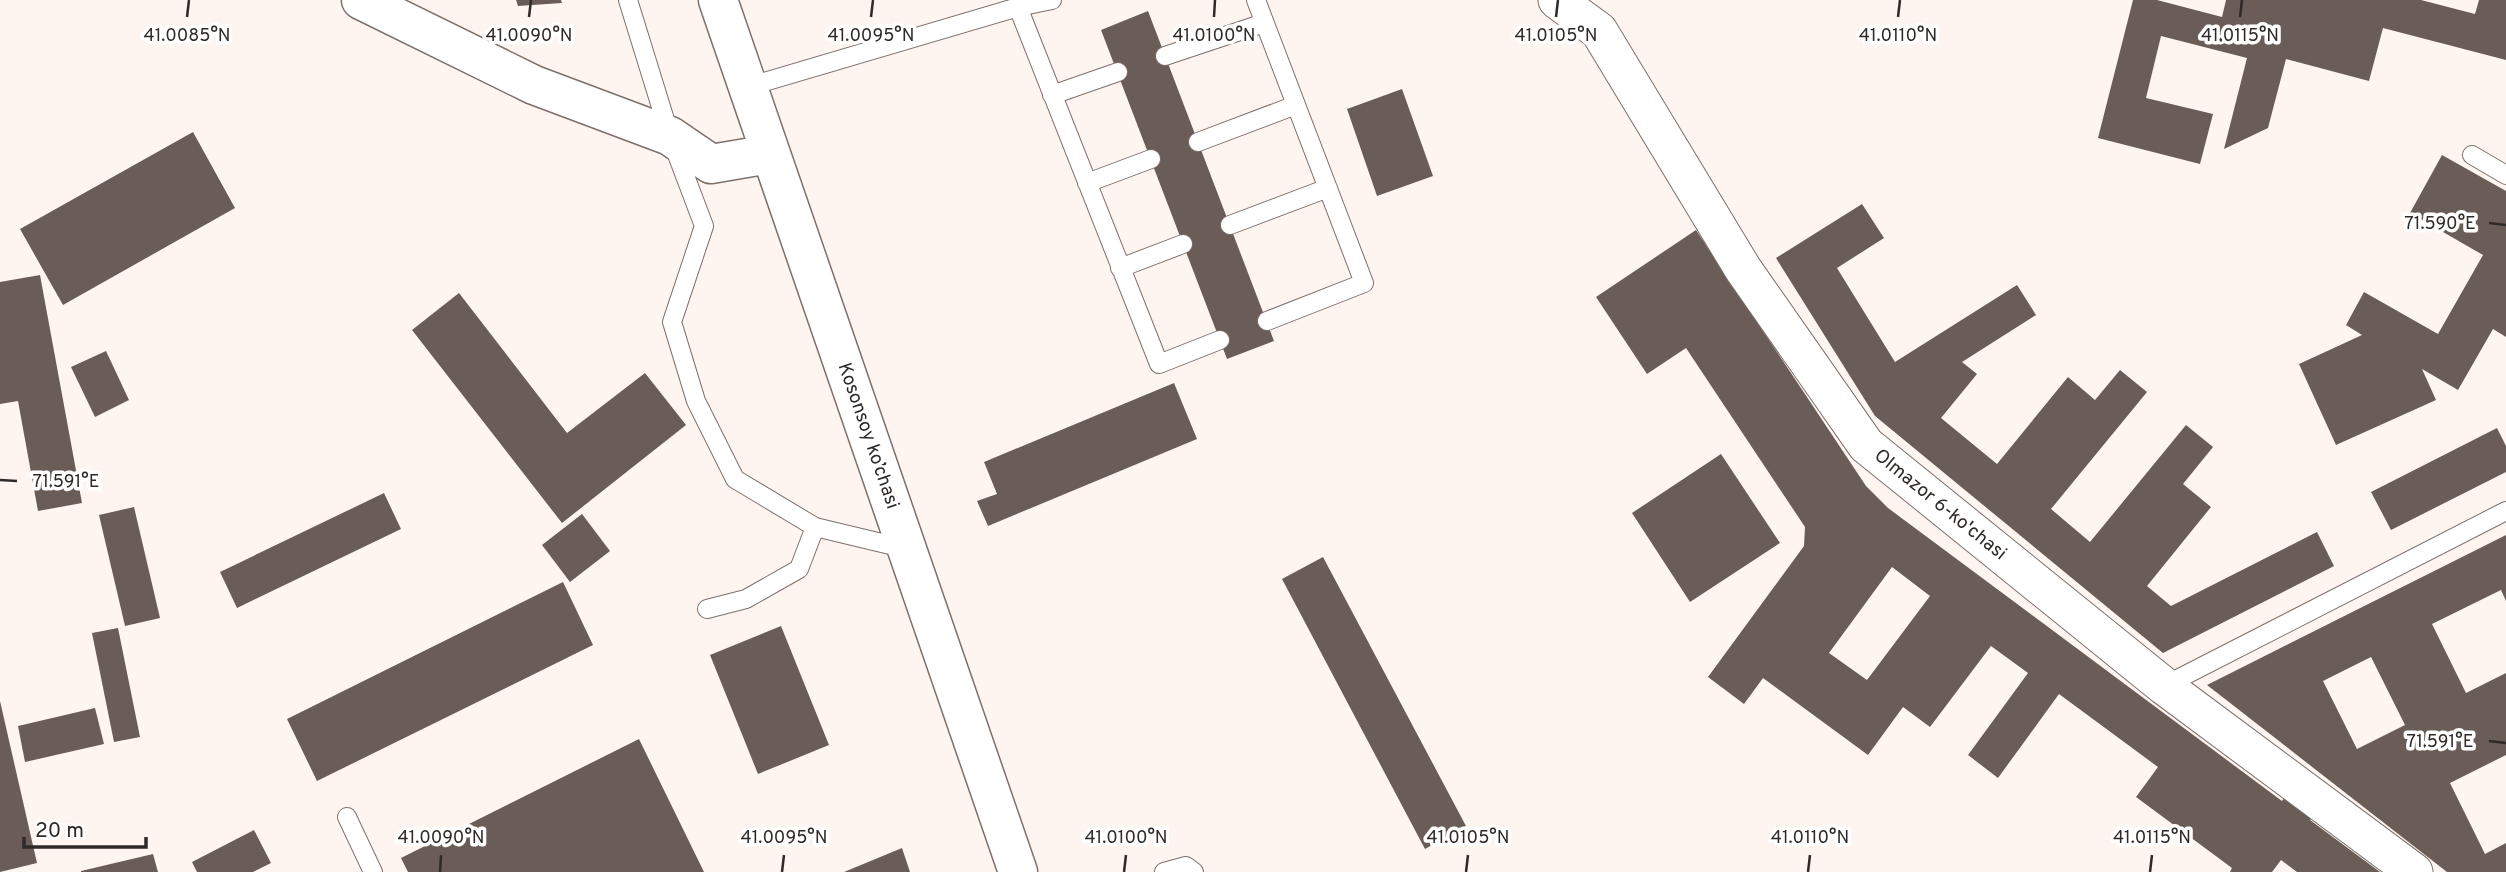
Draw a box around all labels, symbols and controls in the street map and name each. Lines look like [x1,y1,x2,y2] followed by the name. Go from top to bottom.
[143,25,231,48] text: 41.0085°N
[485,25,573,48] text: 41.0090°N
[828,25,914,48] text: 41.0095°N
[1172,25,1256,48] text: 41.0100°N
[1515,25,1597,48] text: 41.0105°N
[1859,25,1937,48] text: 41.0110°N
[2201,25,2279,48] text: 41.0115°N
[2404,213,2476,236] text: 71.590°E
[832,360,904,512] street label: Kosonsoy ko’chasi
[1869,444,2011,566] street label: Olmazor 6-ko'chasi
[33,471,99,494] text: 71.591°E
[2407,731,2473,754] text: 71.591°E
[24,806,147,850] scale bar
[35,818,84,845] text: 20 m
[397,827,485,850] text: 41.0090°N
[741,827,827,850] text: 41.0095°N
[1084,827,1168,850] text: 41.0100°N
[1427,827,1509,850] text: 41.0105°N
[1771,827,1849,850] text: 41.0110°N
[2113,827,2191,850] text: 41.0115°N

